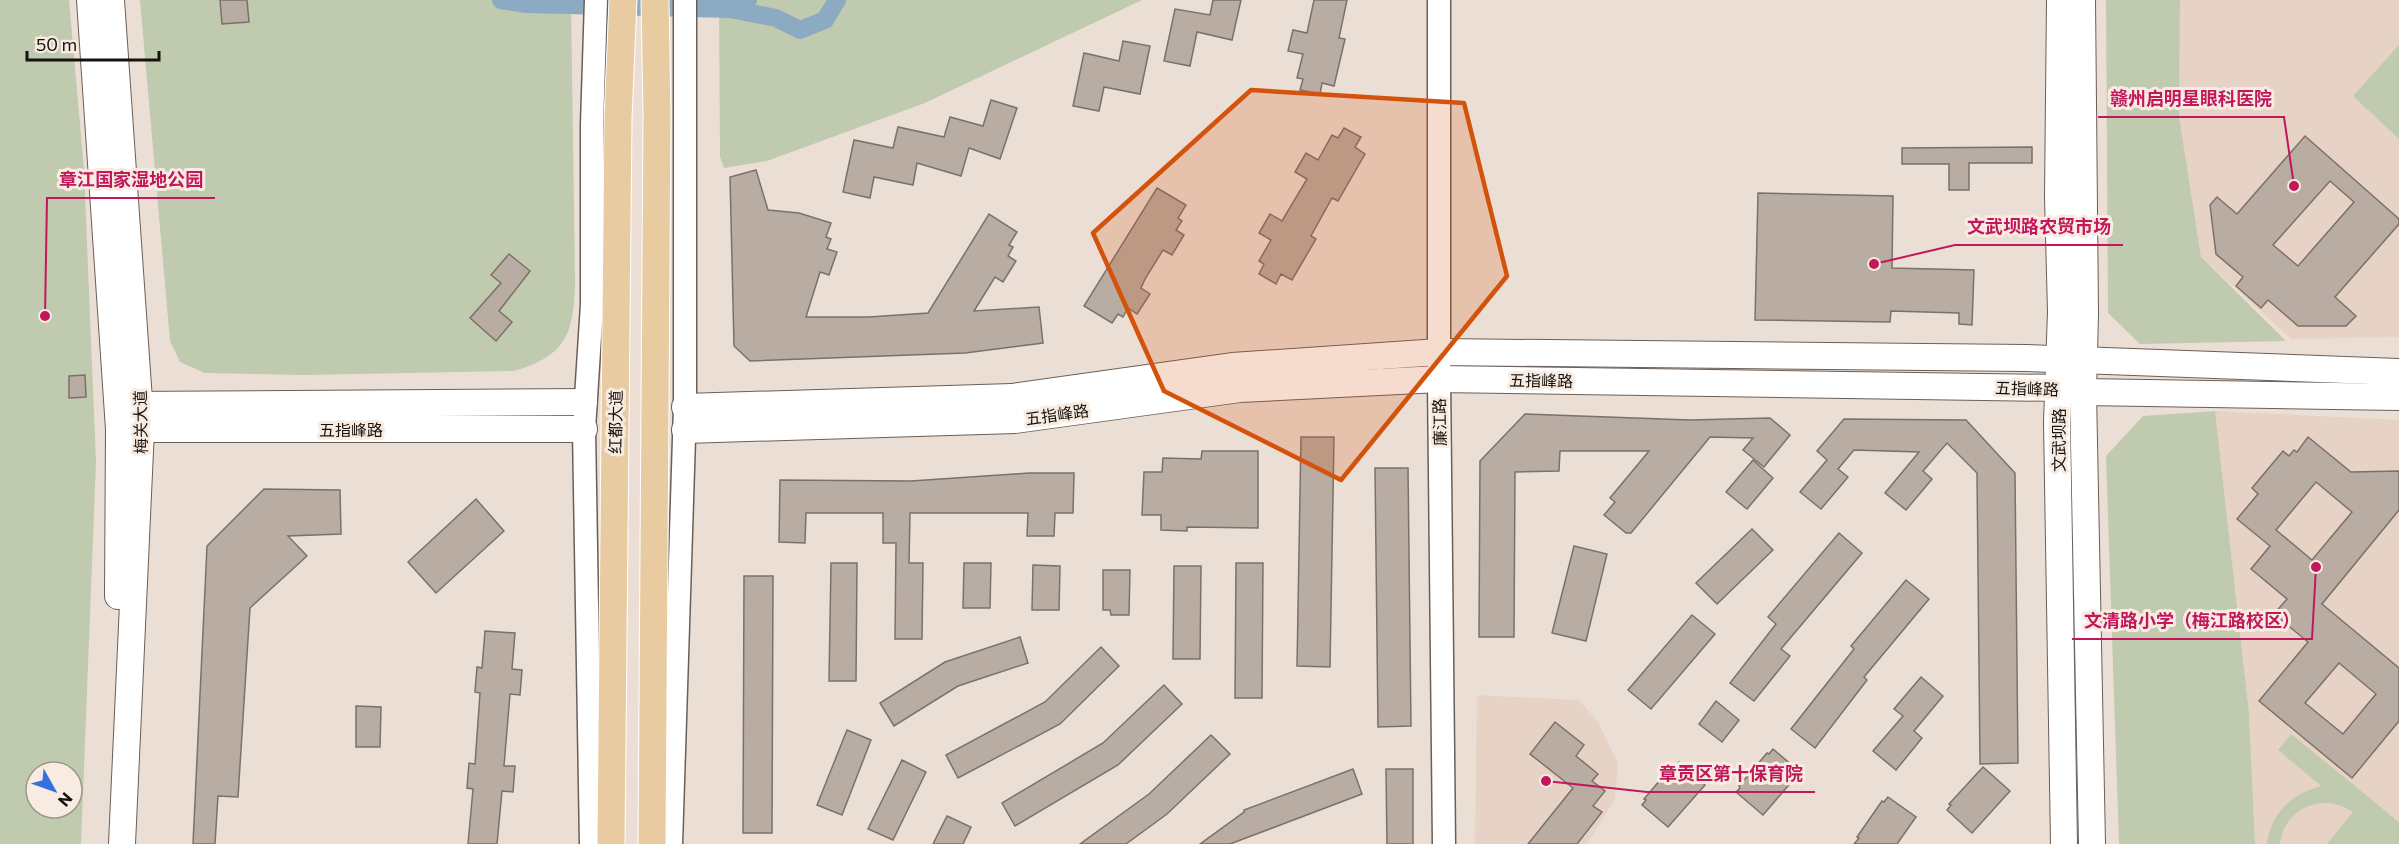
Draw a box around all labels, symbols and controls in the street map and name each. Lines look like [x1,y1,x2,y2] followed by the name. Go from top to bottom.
[27,24,159,62] scale bar
[36,33,77,55] text: 50 m
[2098,81,2284,117] callout: 赣州启明星眼科医院
[2110,87,2272,109] text: 赣州启明星眼科医院
[47,162,215,198] callout: 章江国家湿地公园
[59,168,203,190] text: 章江国家湿地公园
[1955,209,2123,245] callout: 文武坝路农贸市场
[1967,215,2111,237] text: 文武坝路农贸市场
[1509,370,1573,390] street label: 五指峰路
[1995,377,2059,399] street label: 五指峰路
[130,390,150,454] street label: 梅关大道
[605,390,625,454] street label: 红都大道
[1429,398,1449,446] street label: 廉江路
[1024,400,1090,428] street label: 五指峰路
[2049,408,2068,472] street label: 文武坝路
[319,420,383,439] street label: 五指峰路
[2072,603,2312,639] callout: 文清路小学（梅江路校区）
[2084,609,2300,631] text: 文清路小学（梅江路校区）
[1647,756,1815,792] callout: 章贡区第十保育院
[24,760,84,820] north arrow
[1659,762,1803,784] text: 章贡区第十保育院
[55,789,77,811] text: N

